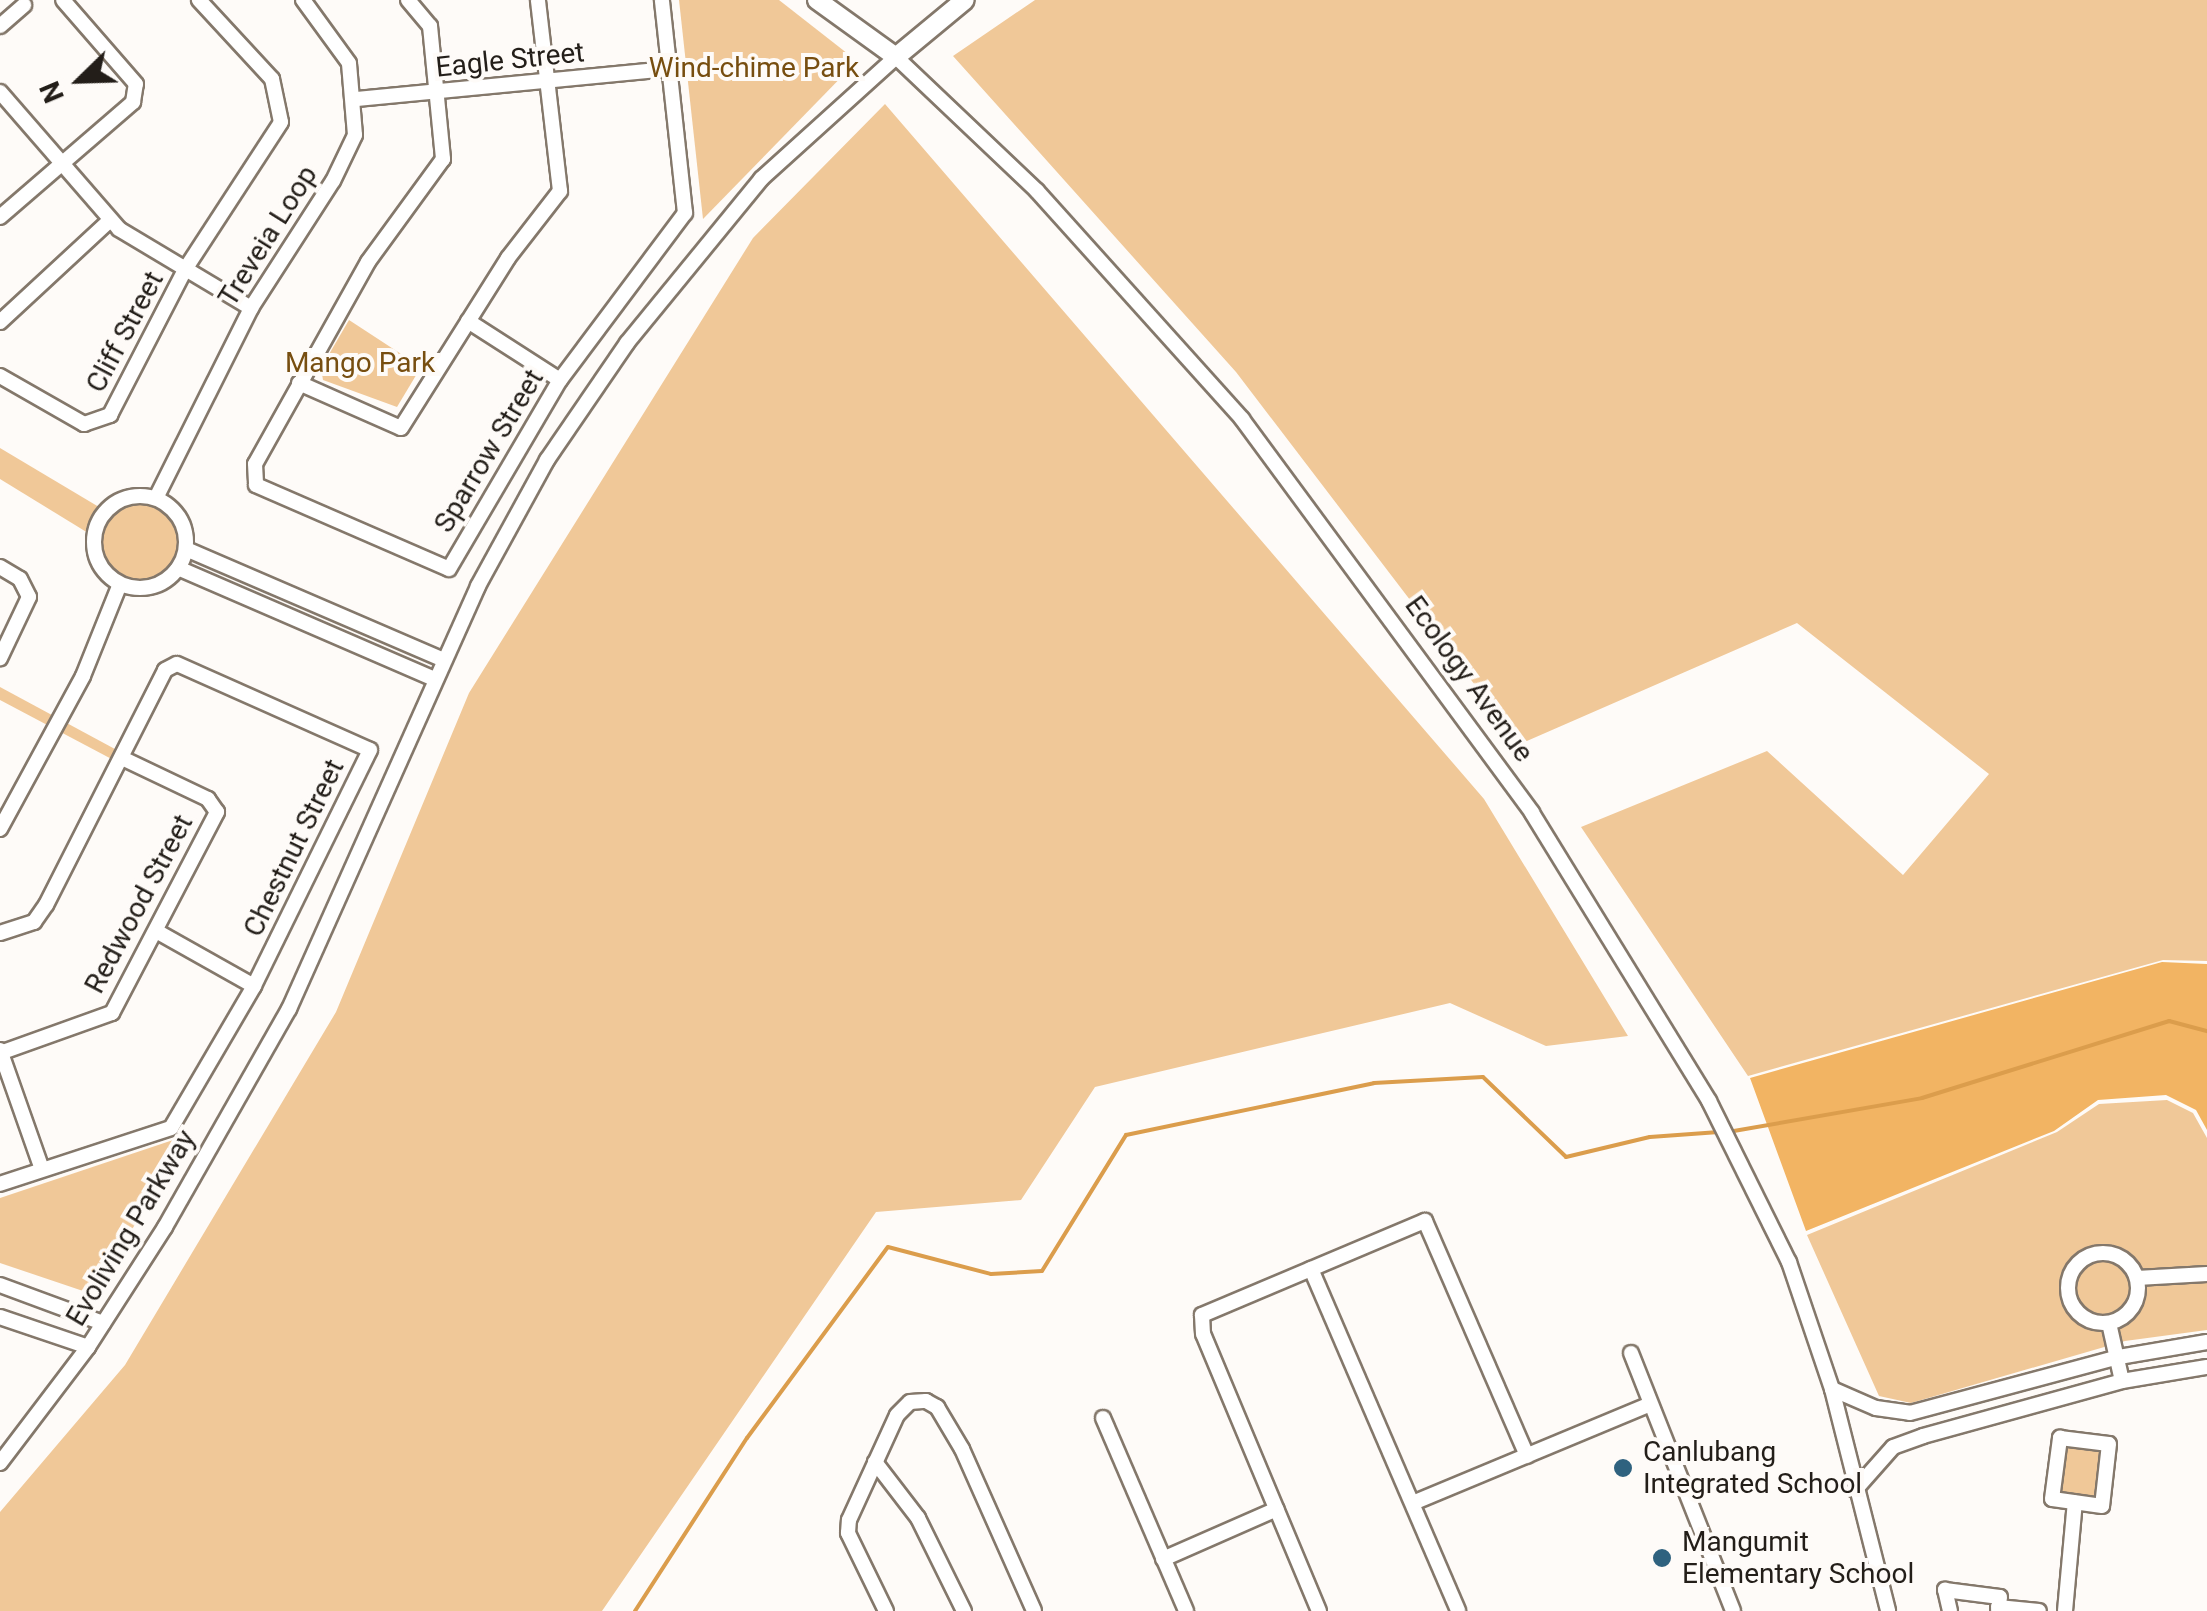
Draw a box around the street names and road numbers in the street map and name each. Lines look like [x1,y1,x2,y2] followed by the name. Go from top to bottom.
[434,35,586,85] street label: Eagle Street
[211,159,325,313] street label: Treveia Loop
[79,266,171,398] street label: Cliff Street
[427,363,551,539] street label: Sparrow Street
[1398,590,1540,768] street label: Ecology Avenue
[237,754,351,942] street label: Chestnut Street
[78,809,200,999] street label: Redwood Street
[59,1124,203,1332] street label: Evoliving Parkway

